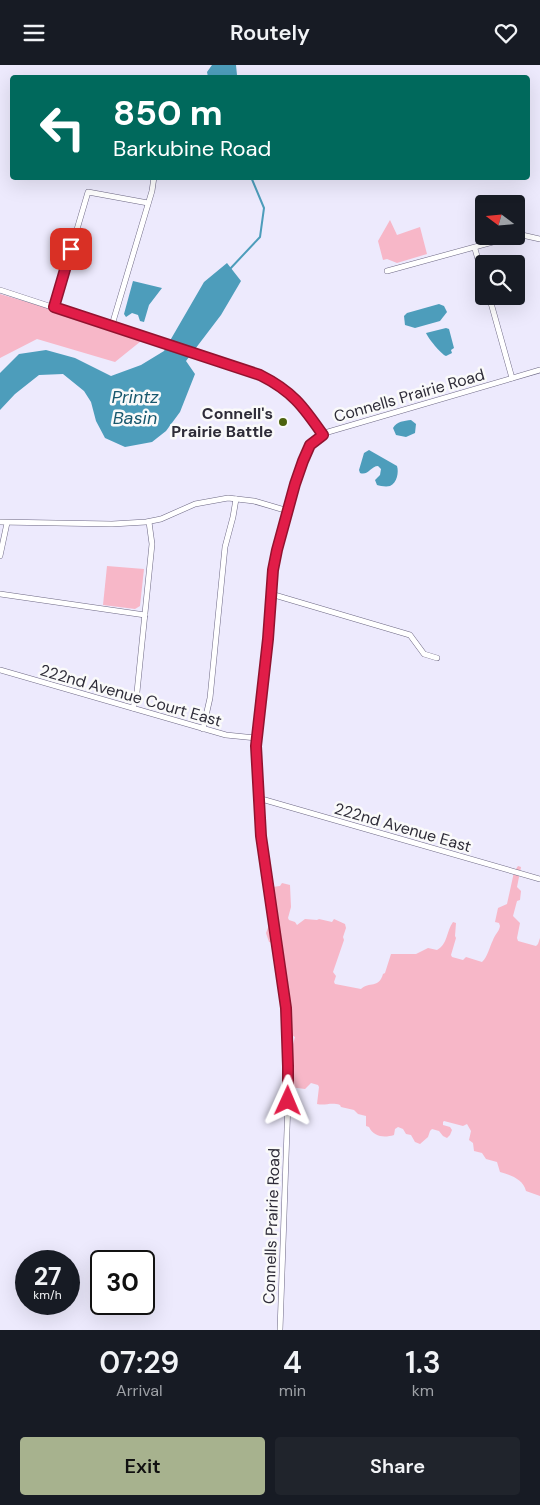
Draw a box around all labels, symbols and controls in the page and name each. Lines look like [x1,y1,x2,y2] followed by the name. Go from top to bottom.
[230,18,310,47] text: Routely
[20,19,48,47] icon: menu
[492,19,520,47] icon: heart
[113,90,223,136] text: 850 m
[30,95,95,160] icon: left
[113,134,271,163] text: Barkubine Road
[475,195,525,245] north arrow
[475,195,525,305] map controls
[50,228,92,270] pin
[57,235,85,263] icon: arrive
[475,255,525,305] button: search
[331,364,487,427] street label: Connells Prairie Road
[111,385,159,430] water label: Printz Basin
[171,403,273,442] place label: Connell's Prairie Battle
[277,416,289,428] marker: Connell's Prairie Battle
[38,659,224,731] street label: 222nd Avenue Court East
[332,798,474,857] street label: 222nd Avenue East
[261,1074,313,1126] position arrow
[258,1148,285,1304] street label: Connells Prairie Road
[90,1250,155,1315] speed limit sign: 30
[34,1260,61,1293] text: 27
[33,1287,62,1303] text: km/h
[99,1343,179,1382] text: 07:29
[283,1343,302,1382] text: 4
[405,1343,441,1382] text: 1.3
[116,1380,163,1401] text: Arrival
[279,1380,306,1401] text: min
[412,1380,434,1401] text: km
[20,1437,265,1495] button: Exit
[275,1437,520,1495] button: Share

